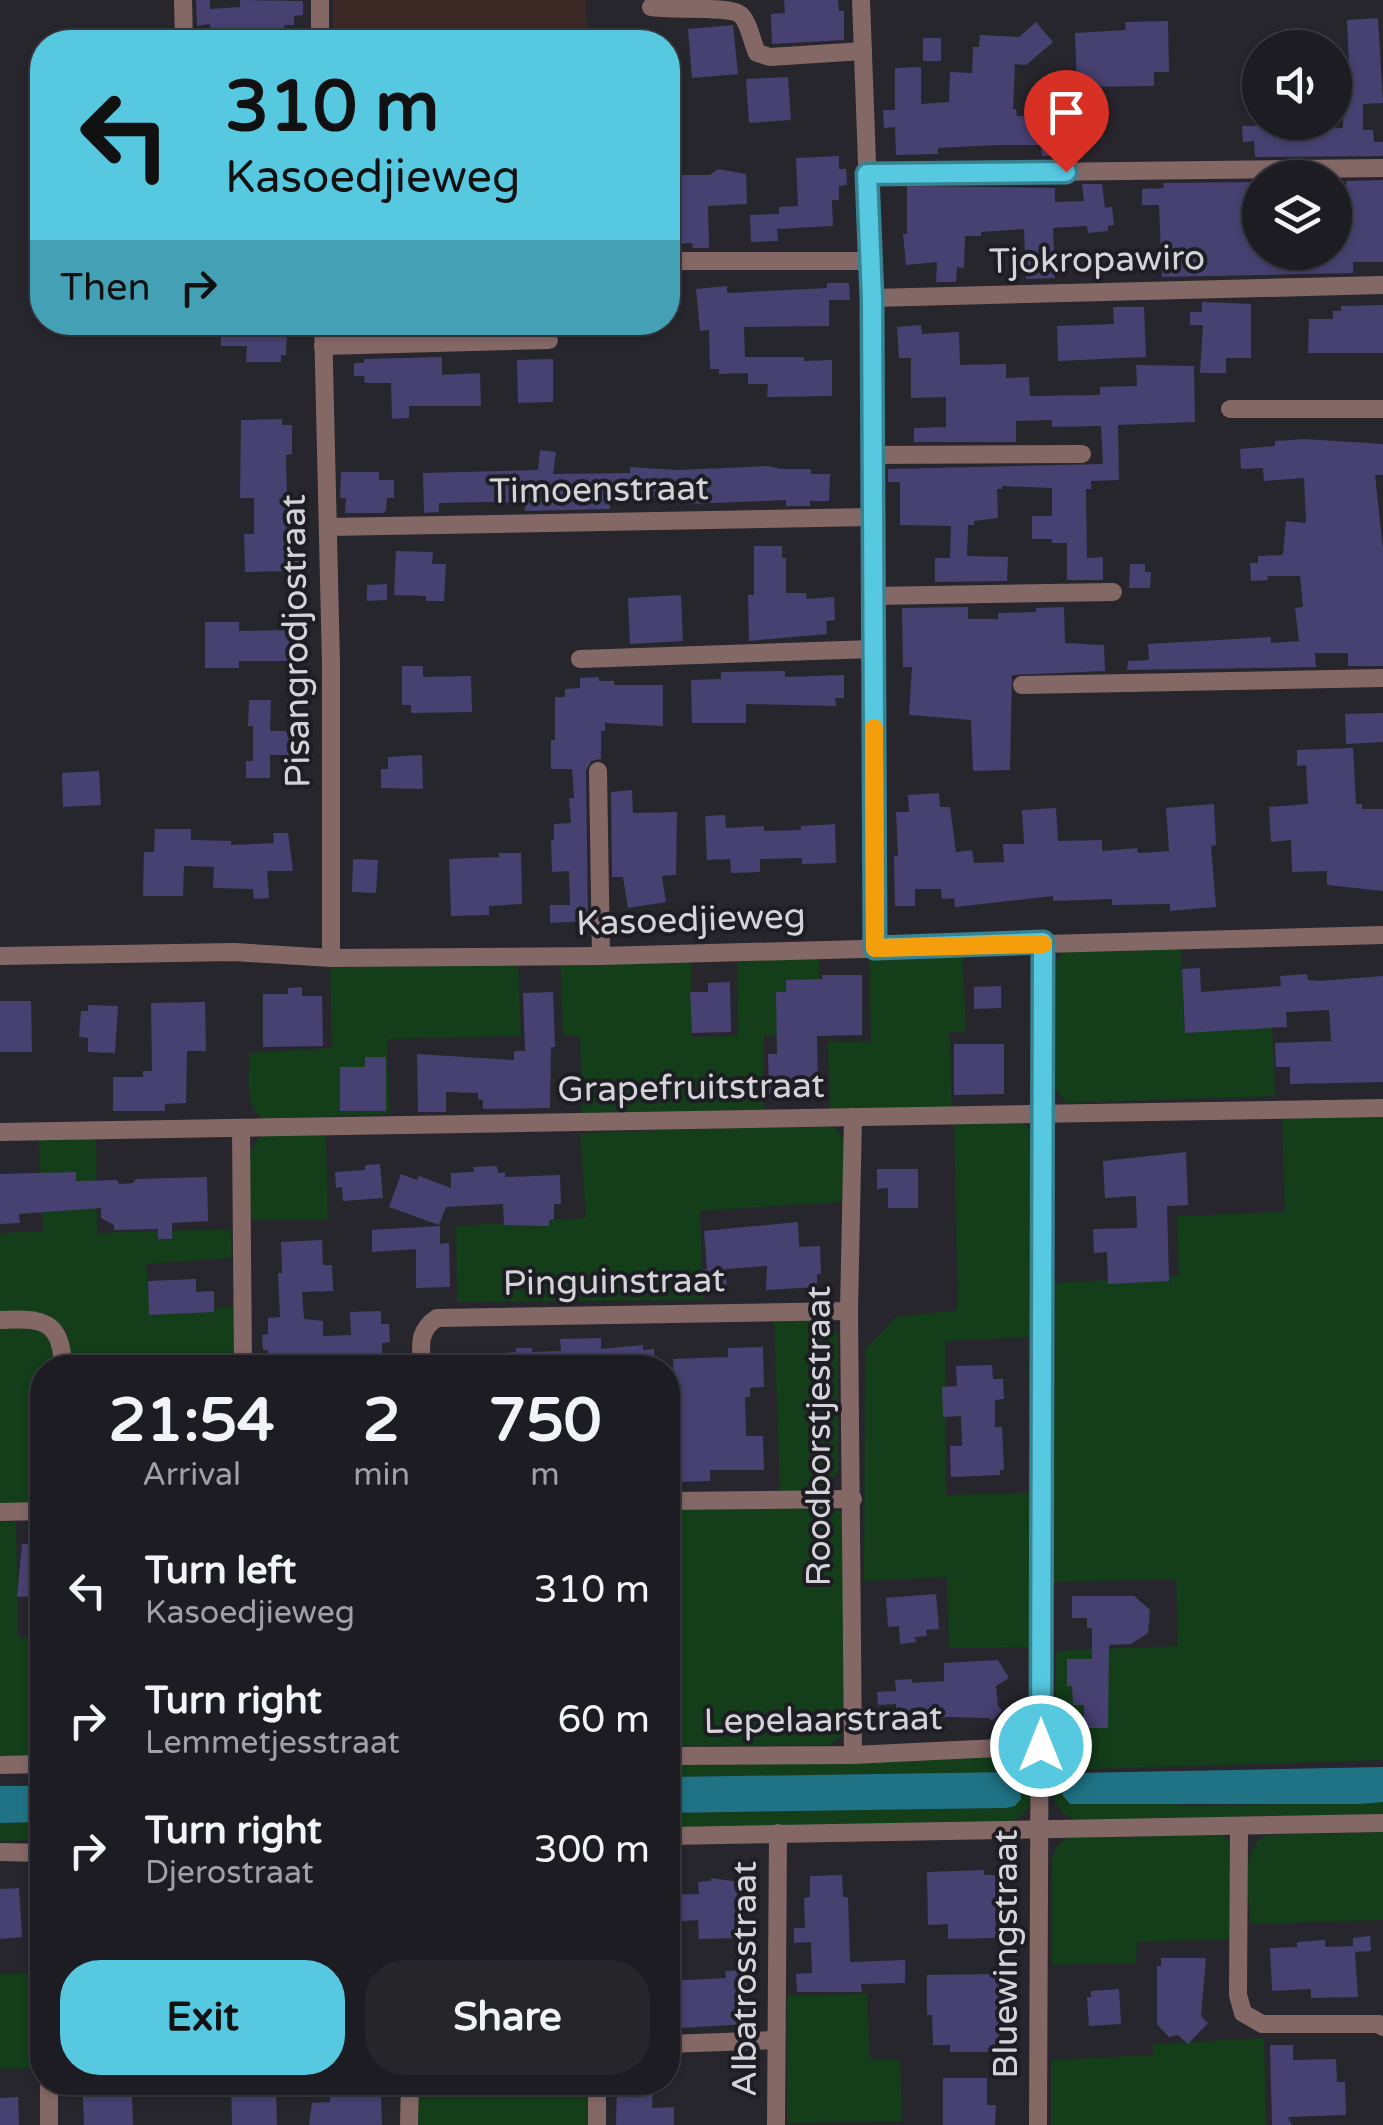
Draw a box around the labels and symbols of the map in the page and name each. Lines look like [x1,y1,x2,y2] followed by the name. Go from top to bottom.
[1024,70,1109,173] pin
[988,237,1206,283] street label: Tjokropawiro
[489,467,709,513] street label: Timoenstraat
[272,494,320,788] street label: Pisangrodjostraat
[575,895,807,945] street label: Kasoedjieweg
[557,1065,825,1111] street label: Grapefruitstraat
[502,1259,726,1305] street label: Pinguinstraat
[798,1286,840,1586] street label: Roodborstjestraat
[989,1694,1093,1798] position arrow
[703,1697,943,1743] street label: Lepelaarstraat
[985,1829,1027,2079] street label: Bluewingstraat
[724,1861,766,2097] street label: Albatrosstraat

